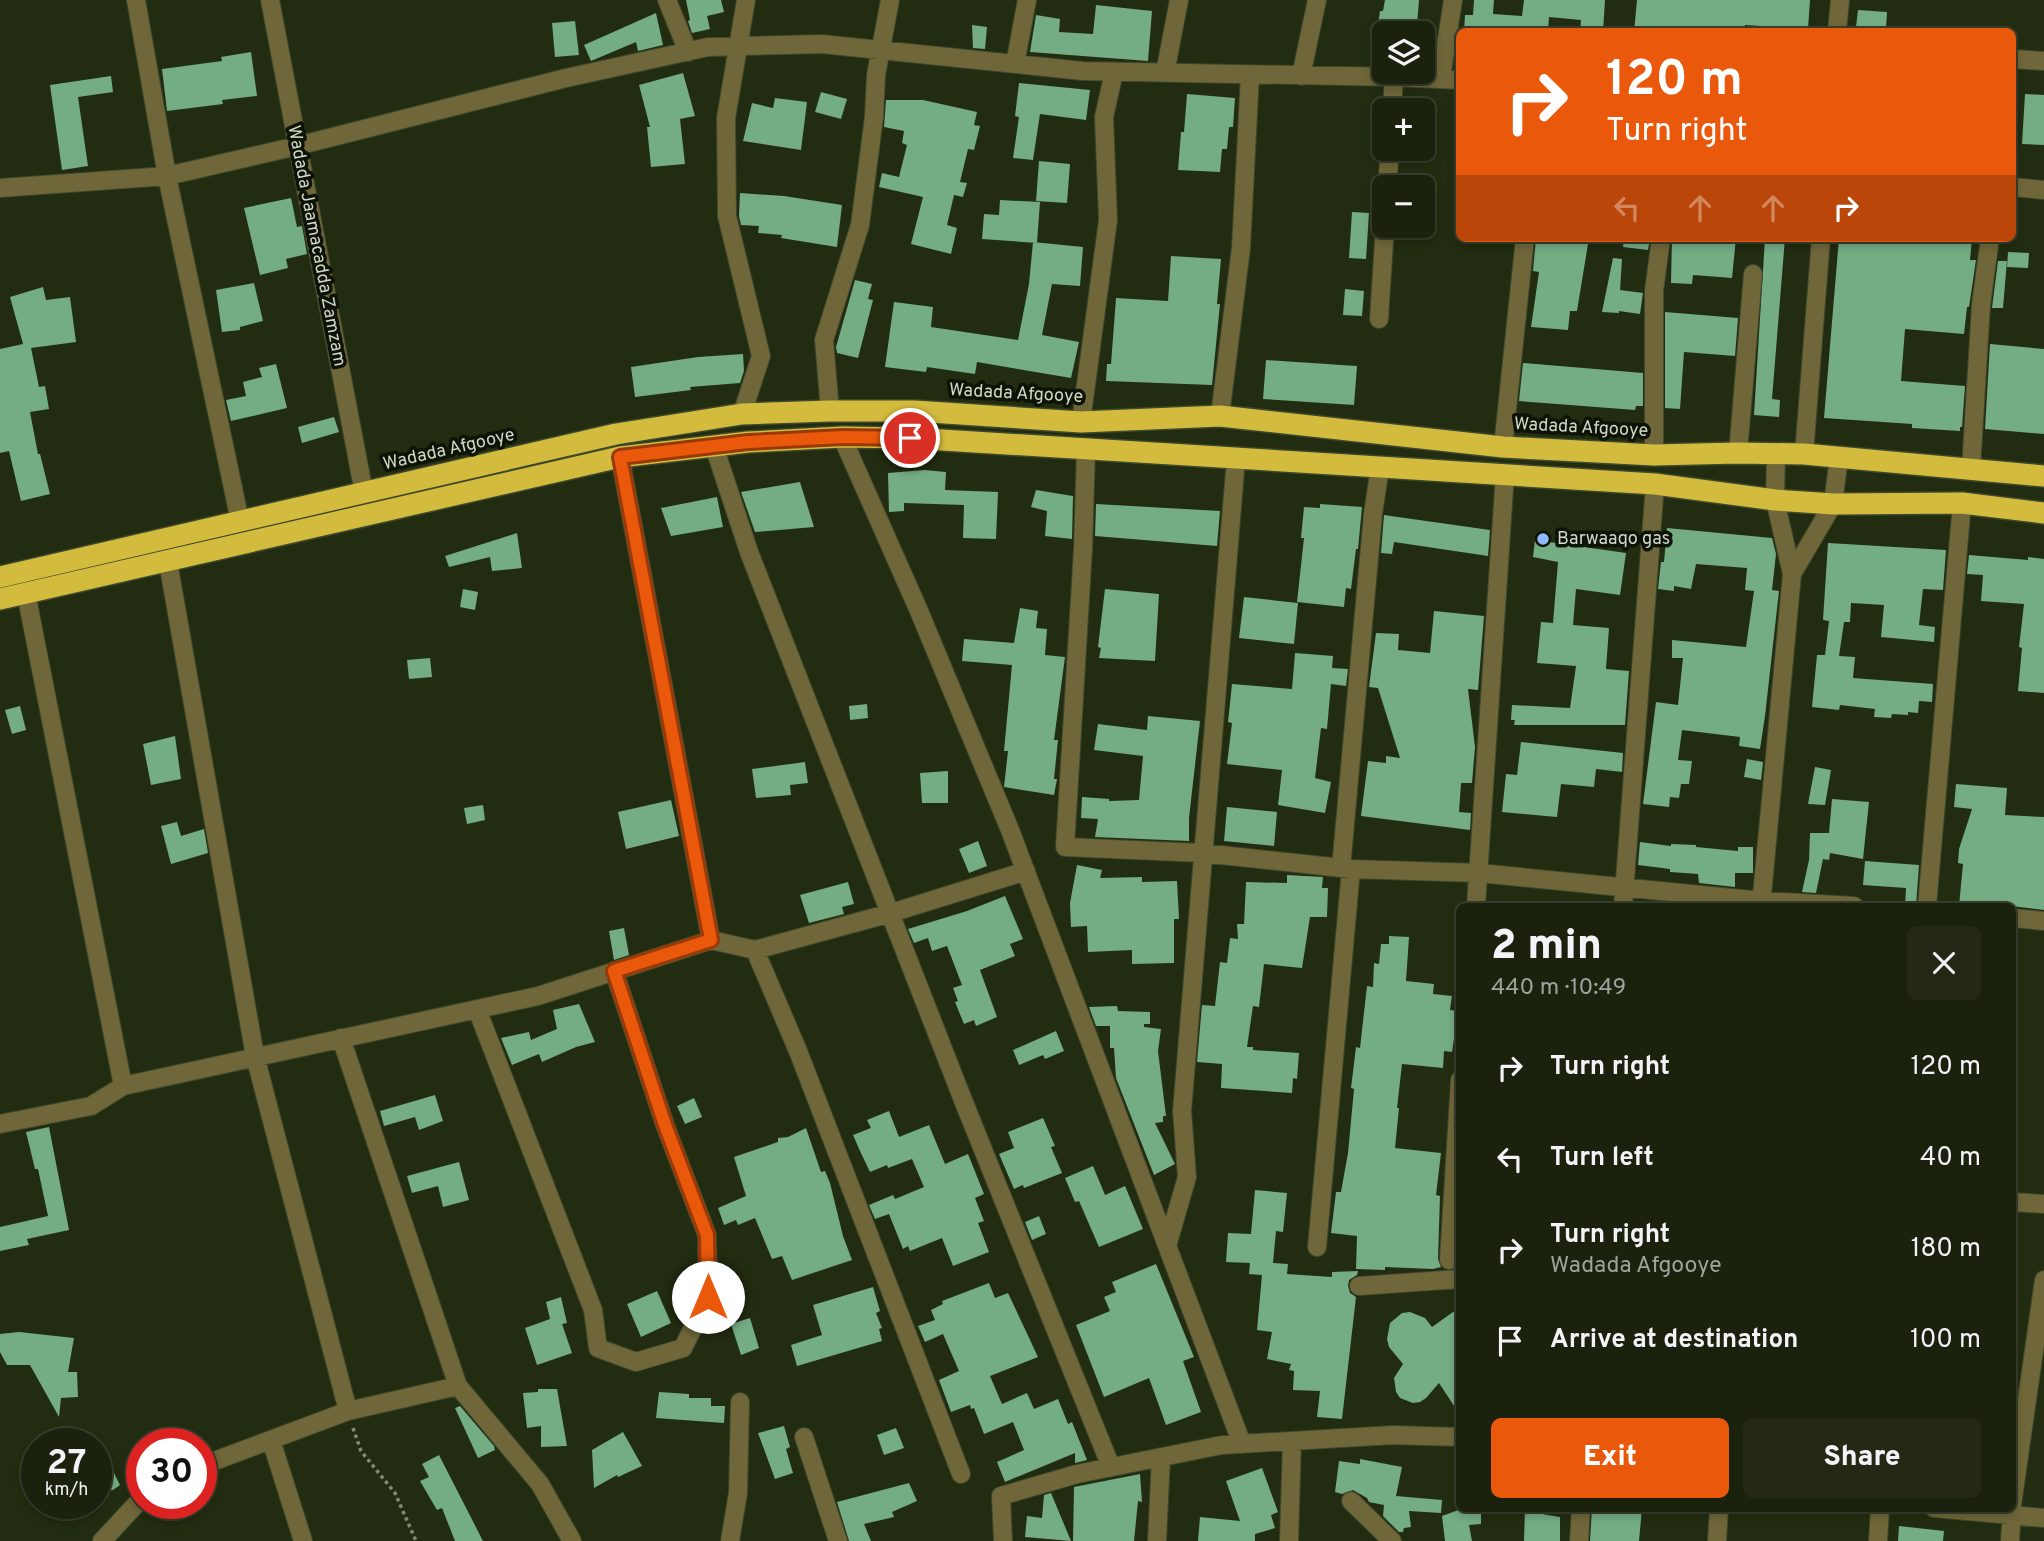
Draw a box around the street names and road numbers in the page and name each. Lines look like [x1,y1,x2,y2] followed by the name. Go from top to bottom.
[281,123,351,369] street label: Wadada Jaamacadda Zamzam
[948,379,1084,409] street label: Wadada Afgooye
[1513,413,1649,443] street label: Wadada Afgooye
[381,424,517,476] street label: Wadada Afgooye

